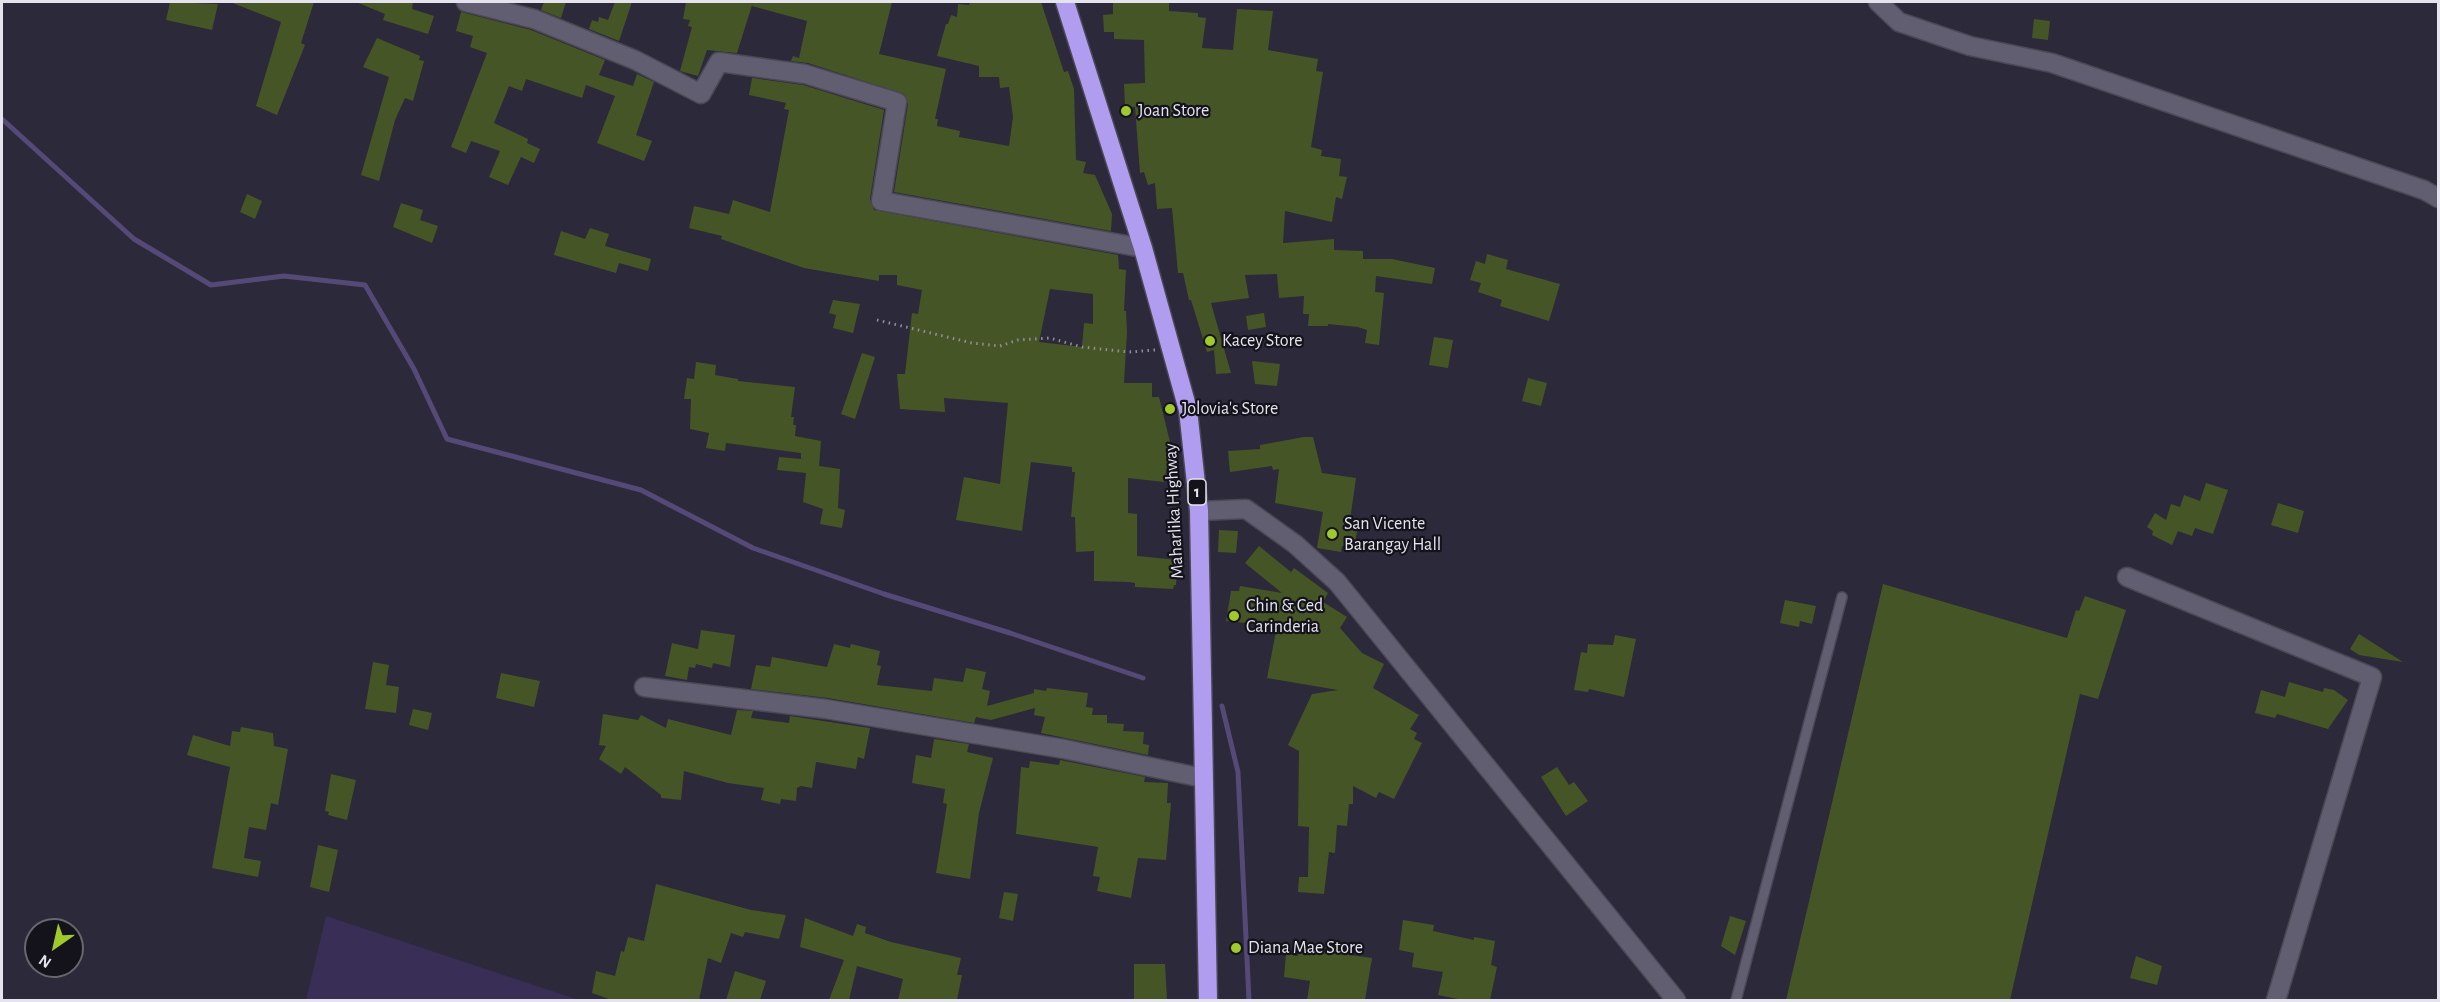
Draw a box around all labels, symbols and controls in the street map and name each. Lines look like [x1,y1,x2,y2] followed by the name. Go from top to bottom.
[1138,100,1209,122] place label: Joan Store
[1119,104,1133,118] marker: Joan Store
[1222,330,1303,352] place label: Kacey Store
[1203,334,1217,348] marker: Kacey Store
[1182,398,1278,420] place label: Jolovia's Store
[1163,402,1177,416] marker: Jolovia's Store
[1160,443,1188,579] street label: Maharlika Highway
[1188,479,1206,505] road number: 1
[1344,513,1441,556] place label: San Vicente Barangay Hall
[1325,527,1339,541] marker: San Vicente Barangay Hall
[1246,595,1323,638] place label: Chin & Ced Carinderia
[1227,609,1241,623] marker: Chin & Ced Carinderia
[24,918,84,978] north arrow
[1248,937,1363,959] place label: Diana Mae Store
[1229,941,1243,955] marker: Diana Mae Store
[36,952,54,971] text: N

